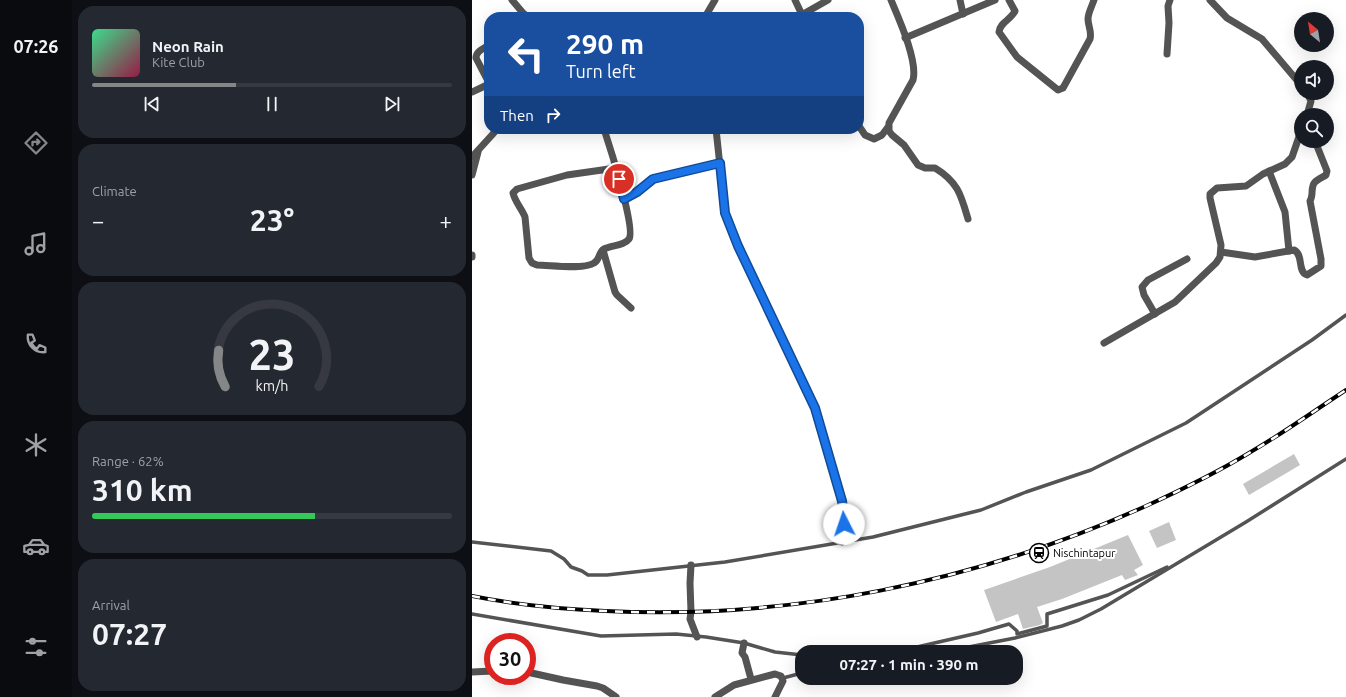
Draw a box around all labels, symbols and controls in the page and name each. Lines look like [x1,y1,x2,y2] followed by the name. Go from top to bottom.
[1294,12,1334,52] north arrow
[1294,12,1334,148] map controls
[500,28,552,80] icon: left
[566,28,644,59] text: 290 m
[13,36,59,56] text: 07:26
[152,38,224,55] text: Neon Rain
[152,55,205,69] text: Kite Club
[1294,60,1334,100] button: sound
[566,61,636,81] text: Turn left
[141,93,163,115] icon: previous
[261,93,283,115] icon: pause
[381,93,403,115] icon: next
[542,104,564,126] icon: right
[500,107,534,124] text: Then
[1294,108,1334,148] button: search
[22,129,50,157] icon: directions
[602,162,636,196] pin
[608,168,630,190] icon: arrive
[92,184,137,198] text: Climate
[250,203,294,237] text: 23°
[92,208,104,233] text: −
[440,208,452,233] text: +
[22,230,50,258] icon: music
[22,330,50,358] icon: phone
[249,330,295,377] text: 23
[256,377,288,393] text: km/h
[22,431,50,459] icon: climate
[92,454,164,468] text: Range · 62%
[92,473,193,507] text: 310 km
[823,503,865,545] position arrow
[22,532,50,560] icon: car
[1028,542,1050,564] station icon: Nischintapur
[1053,547,1116,559] place label: Nischintapur
[92,598,130,612] text: Arrival
[92,617,167,651] text: 07:27
[22,633,50,661] icon: filters
[484,633,536,685] speed limit sign: 30
[840,656,978,673] text: 07:27 · 1 min · 390 m

